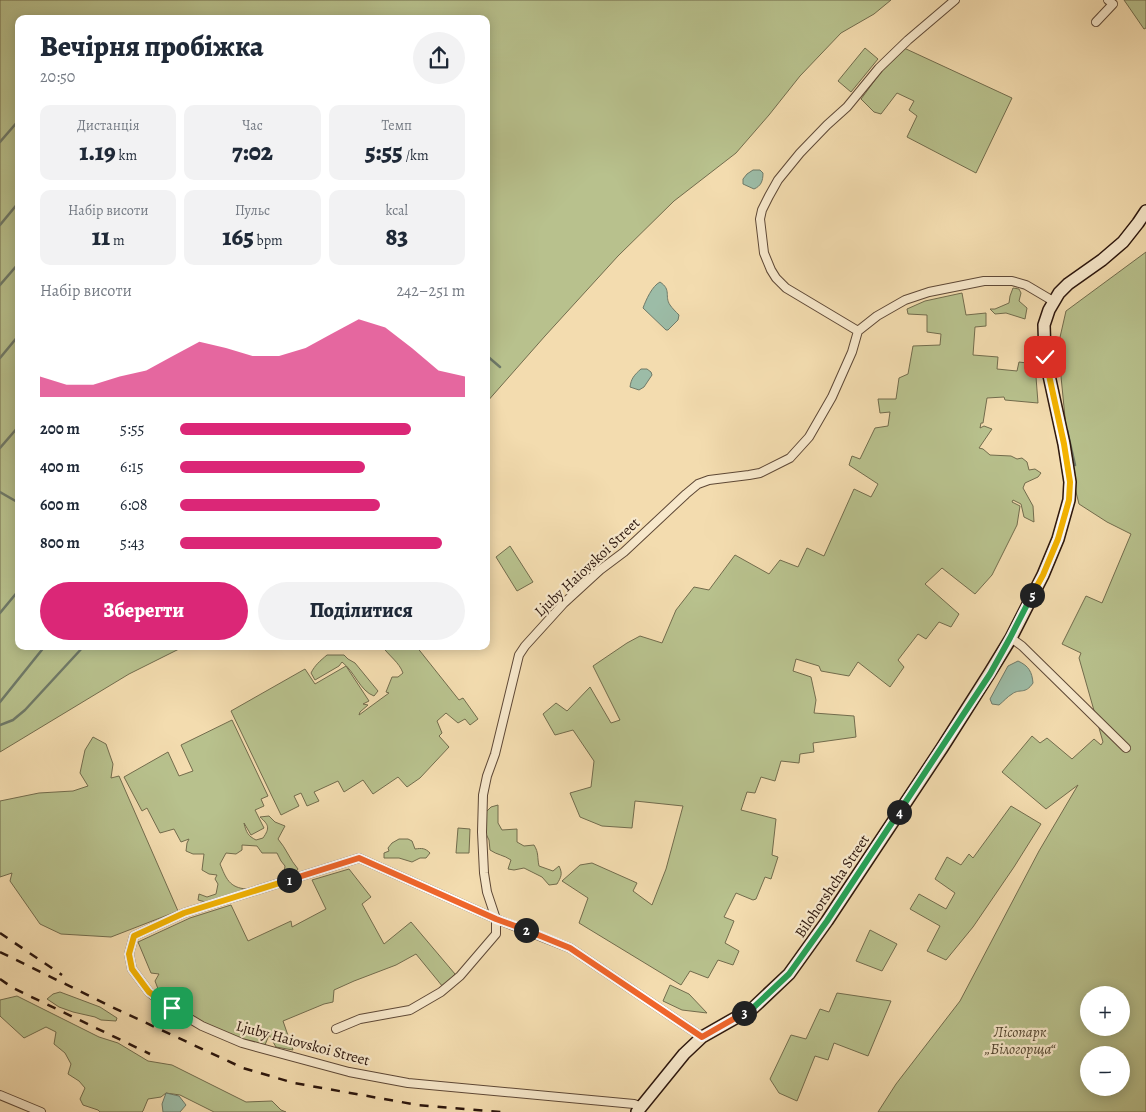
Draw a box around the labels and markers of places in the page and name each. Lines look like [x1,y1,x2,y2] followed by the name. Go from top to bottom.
[1024,336,1066,378] pin
[1020,582,1044,608] pin: 5
[886,800,912,824] pin: 4
[276,868,302,892] pin: 1
[514,918,538,942] pin: 2
[151,987,193,1029] pin
[732,1000,756,1026] pin: 3

